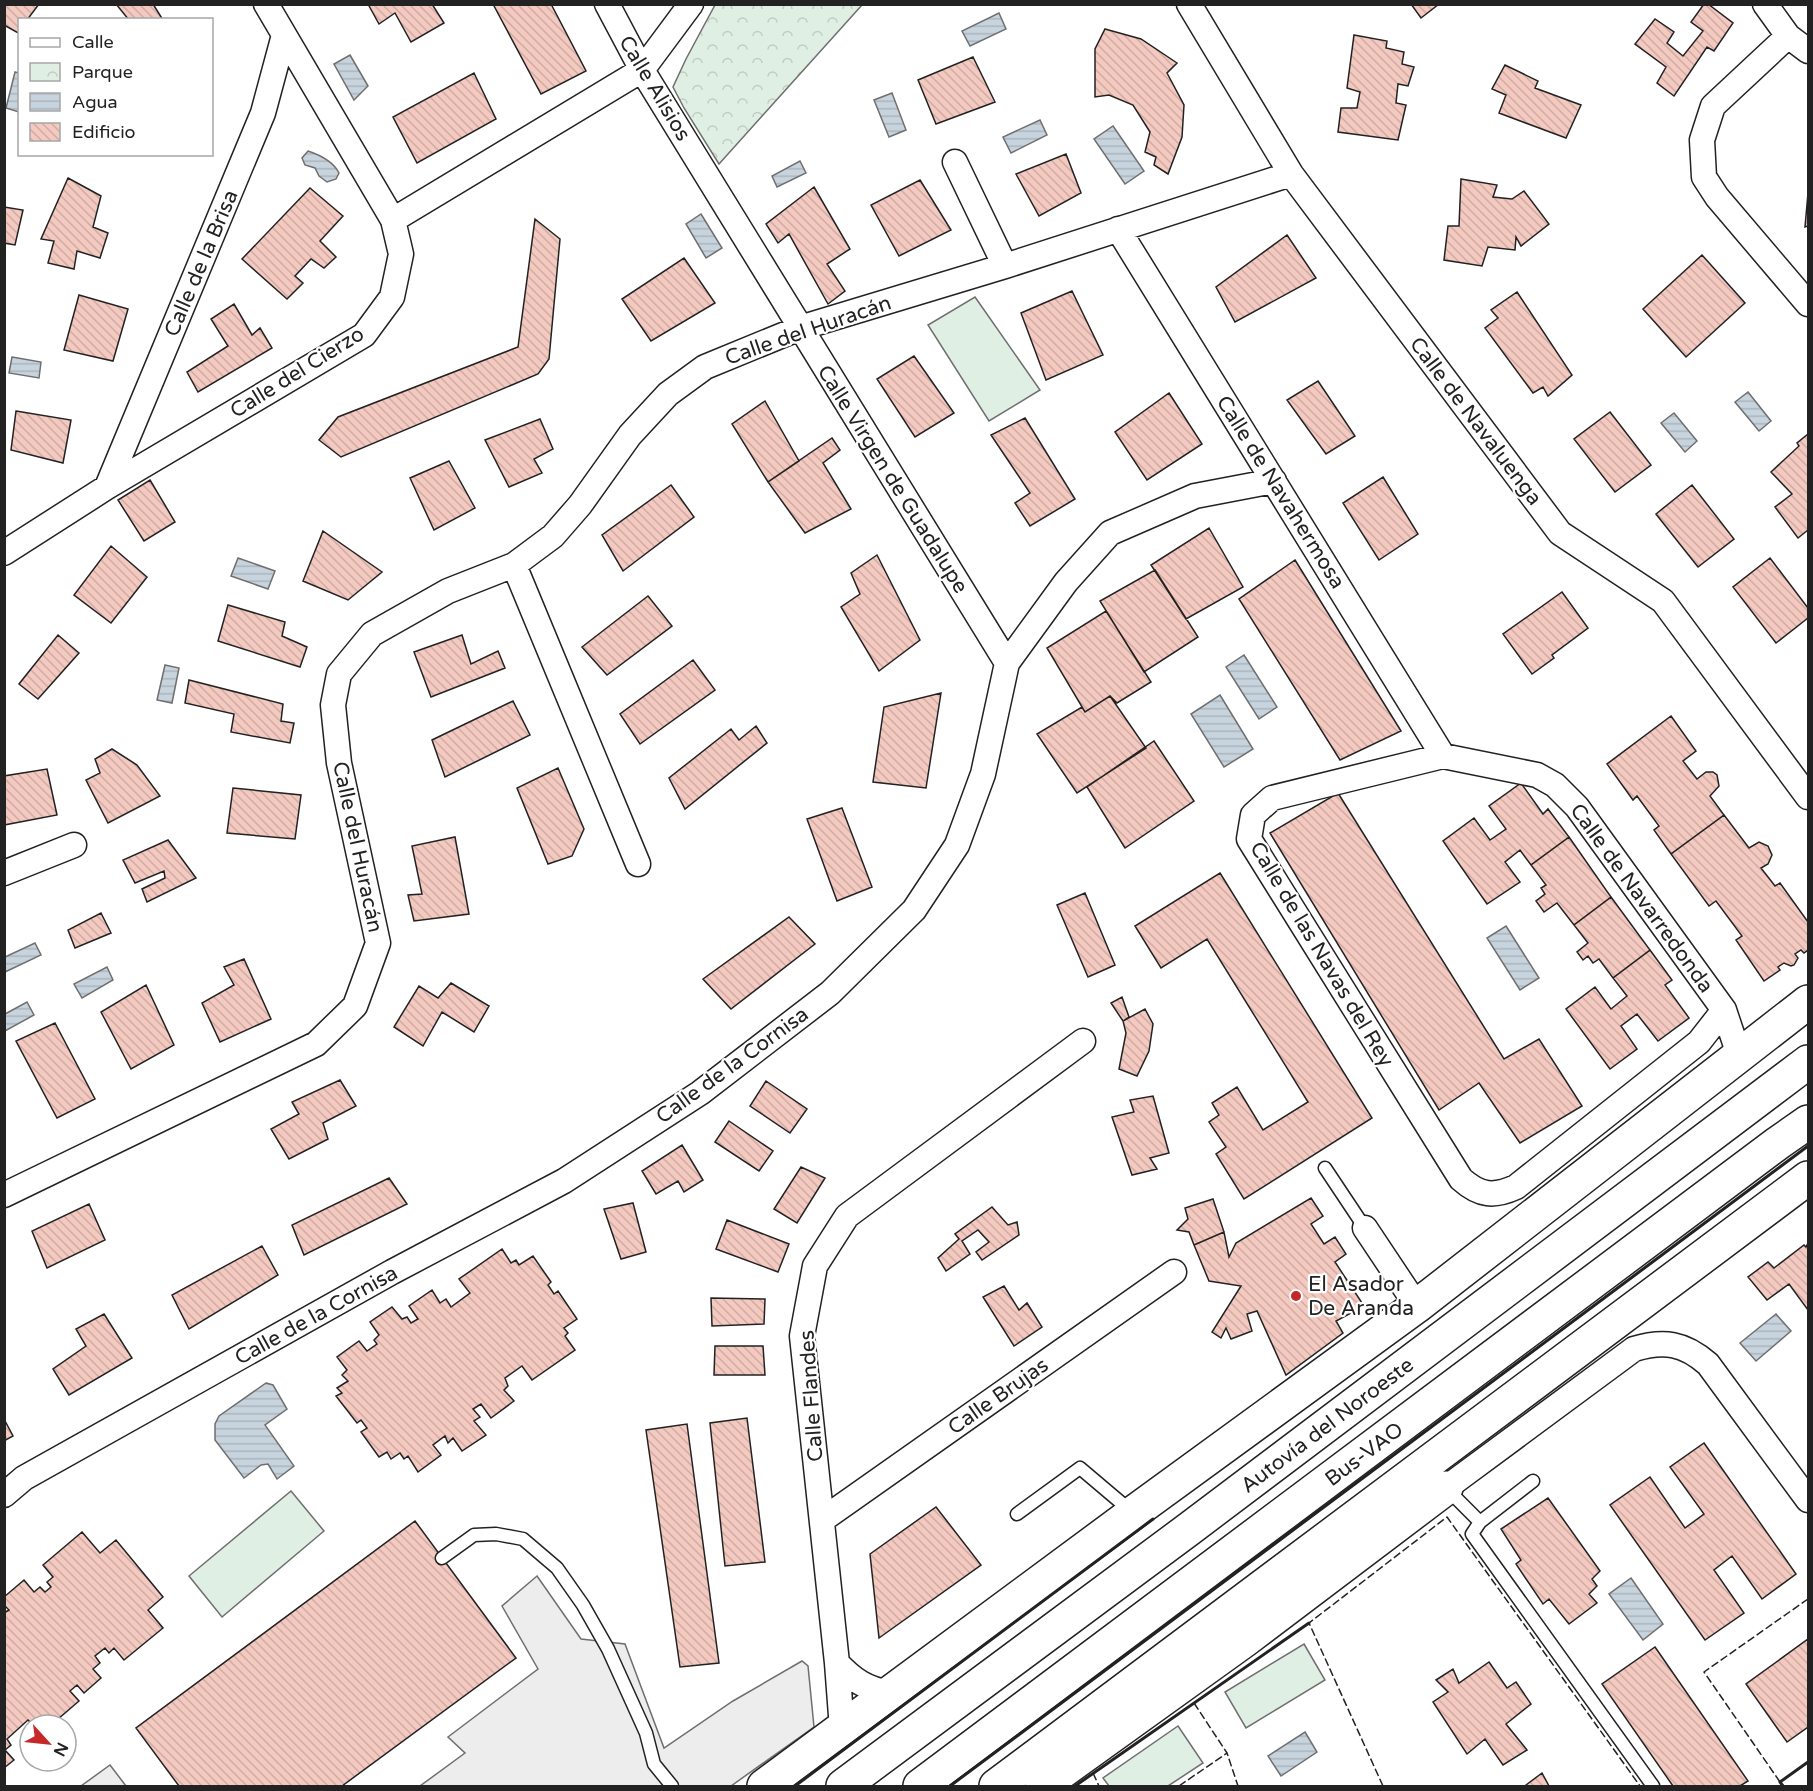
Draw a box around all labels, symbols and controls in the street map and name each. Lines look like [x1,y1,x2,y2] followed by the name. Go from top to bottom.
[18,18,213,156] legend
[72,31,114,53] text: Calle
[613,31,696,145] street label: Calle Alisios
[72,61,133,83] text: Parque
[72,91,118,113] text: Agua
[72,121,136,143] text: Edificio
[159,186,244,340] street label: Calle de la Brisa
[722,290,895,371] street label: Calle del Huracán
[226,321,369,424] street label: Calle del Cierzo
[1404,332,1547,510] street label: Calle de Navaluenga
[812,361,973,598] street label: Calle Virgen de Guadalupe
[1211,391,1350,593] street label: Calle de Navahermosa
[327,759,388,935] street label: Calle del Huracán
[1565,799,1719,998] street label: Calle de Navarredonda
[1244,837,1399,1071] street label: Calle de las Navas del Rey
[651,1002,813,1129] street label: Calle de la Cornisa
[230,1260,402,1371] street label: Calle de la Cornisa
[1308,1272,1414,1321] place label: El Asador De Aranda
[1289,1289,1303,1303] marker: El Asador De Aranda
[794,1329,829,1463] street label: Calle Flandes
[1236,1352,1419,1498] street label: Autovía del Noroeste
[943,1353,1053,1440] street label: Calle Brujas
[1320,1417,1408,1492] street label: Bus-VAO
[18,1713,78,1773] north arrow
[49,1739,72,1760] text: N

